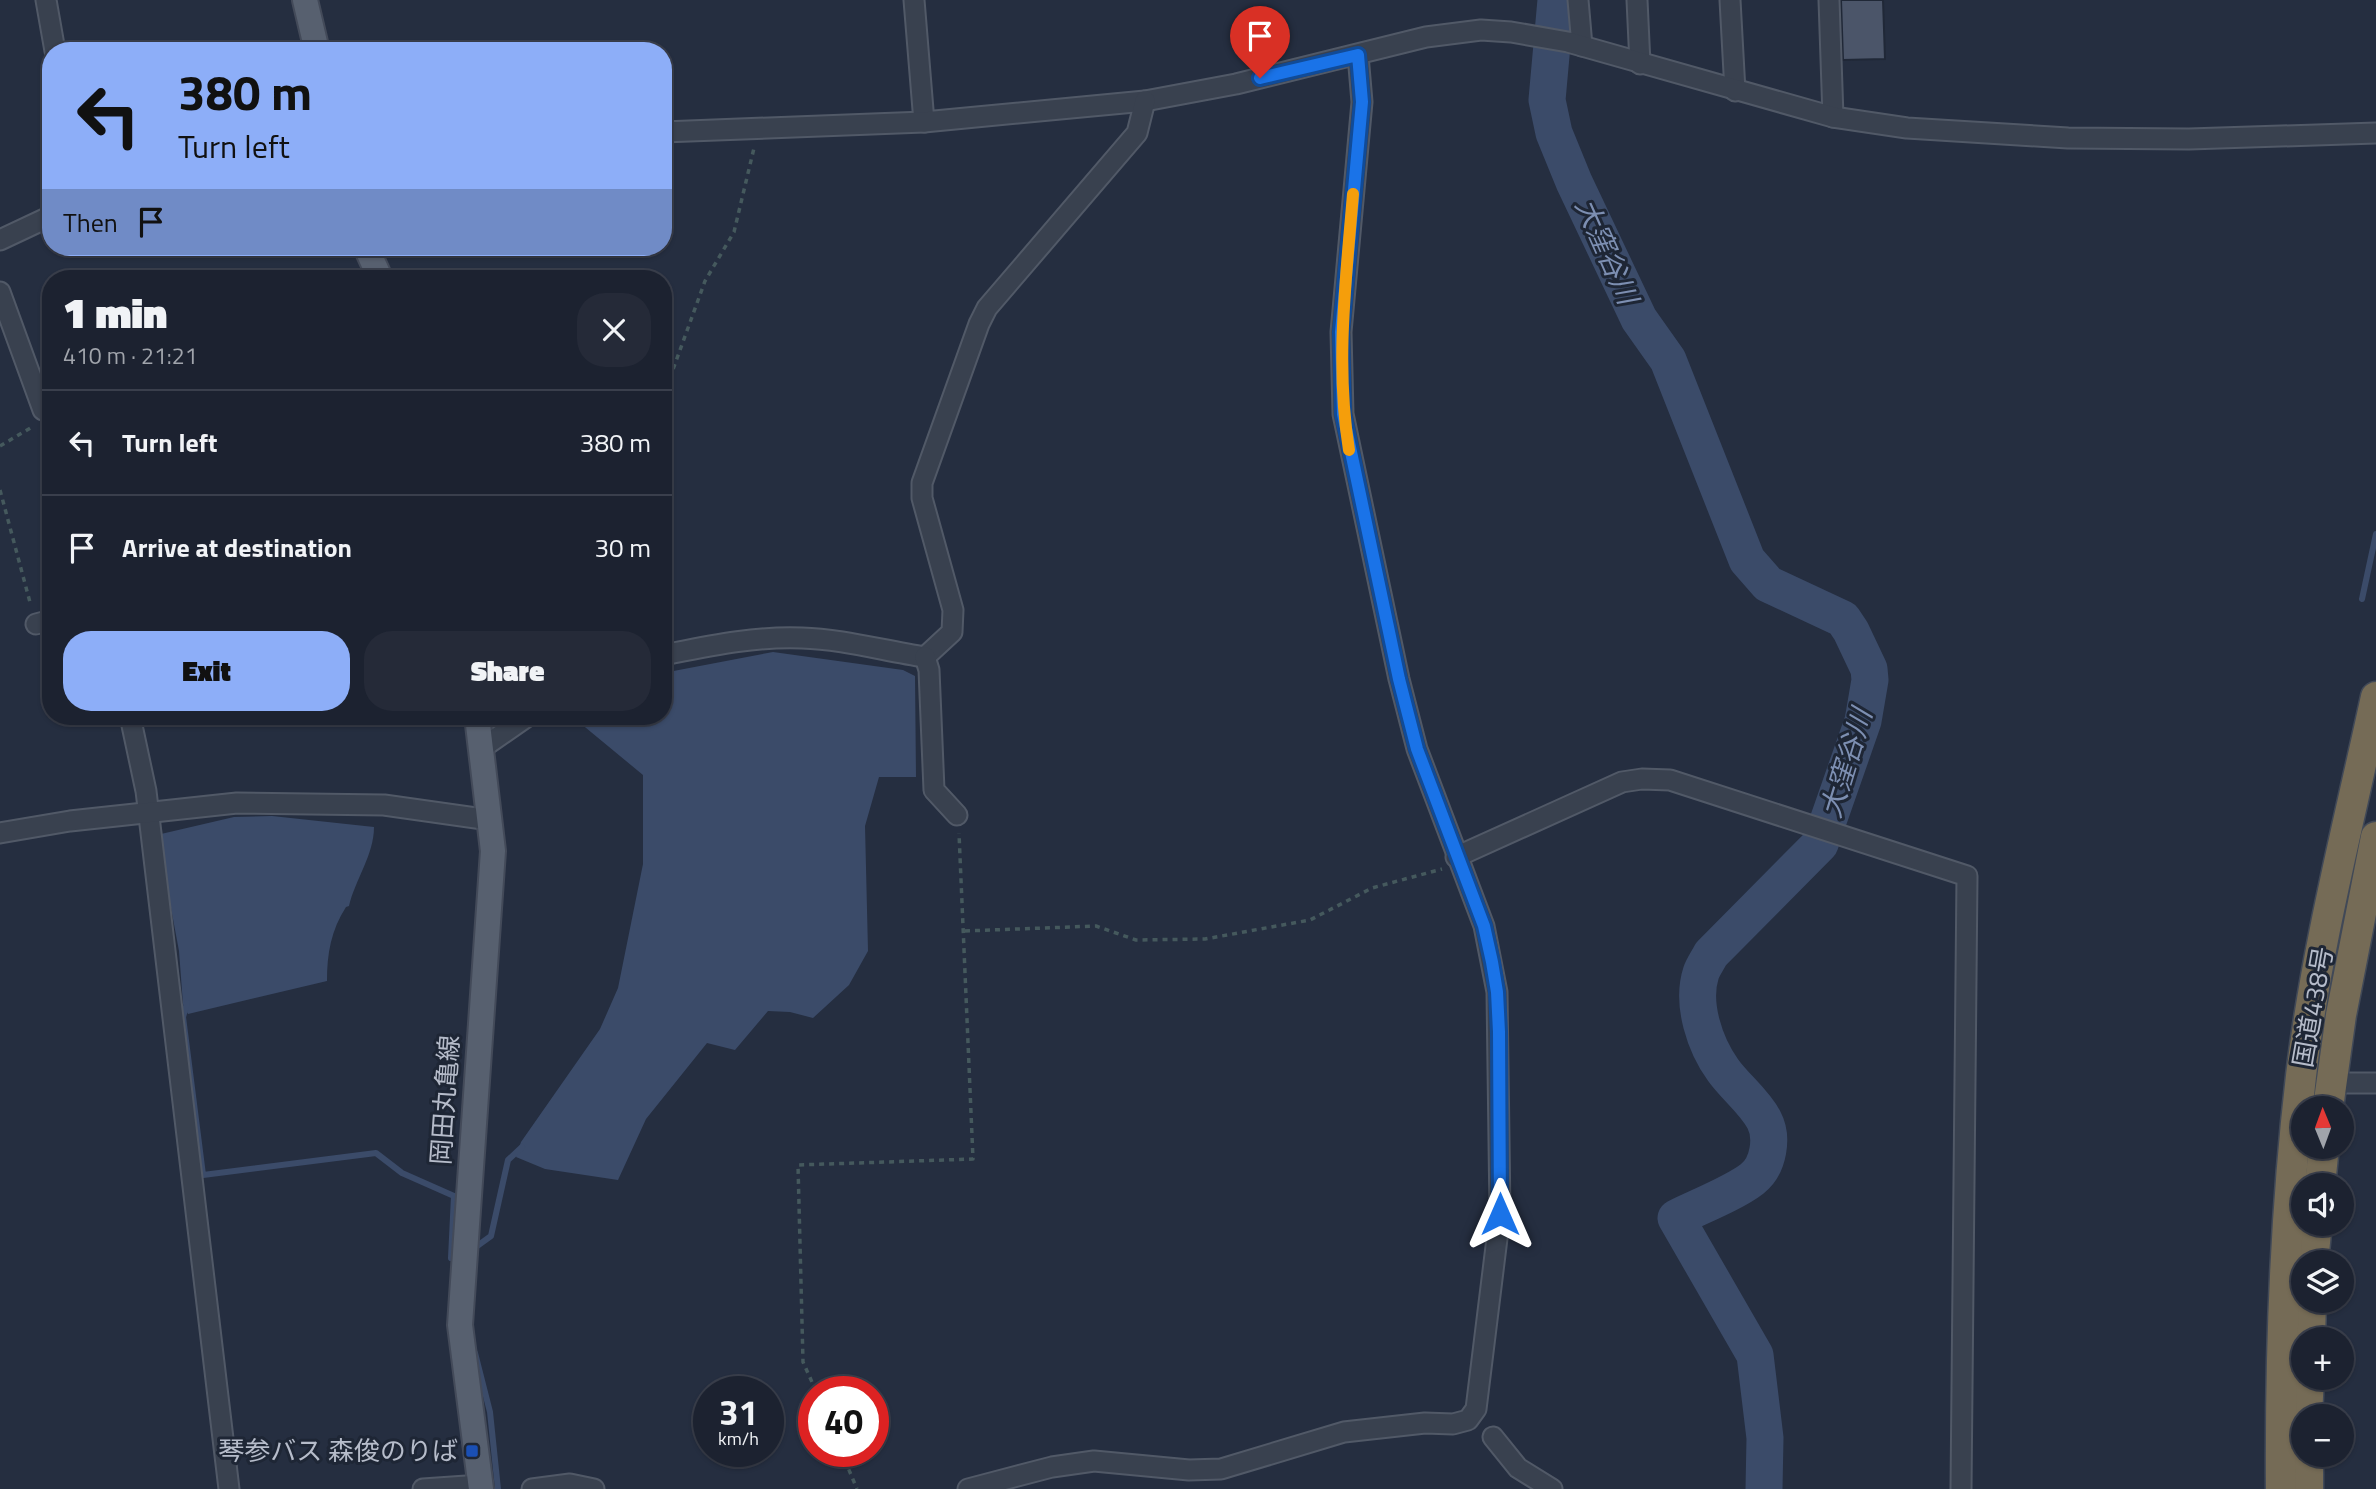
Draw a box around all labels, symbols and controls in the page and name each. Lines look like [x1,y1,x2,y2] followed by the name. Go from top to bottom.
[1230,6,1290,78] pin
[1241,17,1279,55] icon: arrive
[178,54,312,129] text: 380 m
[63,70,154,161] icon: left
[178,122,290,170] text: Turn left
[1565,191,1651,313] water label: 大窪谷川
[63,203,118,242] text: Then
[132,203,170,241] icon: arrive
[63,280,167,344] text: 1 min
[577,293,651,367] button: close
[63,338,198,373] text: 410 m · 21:21
[122,423,217,462] text: Turn left
[580,423,651,462] text: 380 m
[63,424,101,462] icon: left
[122,528,352,567] text: Arrive at destination
[594,528,651,567] text: 30 m
[63,529,101,567] icon: arrive
[63,631,350,711] button: Exit
[364,631,651,711] button: Share
[1809,700,1883,823] water label: 大窪谷川
[2283,944,2342,1070] street label: 国道438号
[421,1034,468,1166] street label: 岡田丸亀線
[2291,1096,2354,1158] north arrow
[2291,1096,2354,1467] map controls
[2291,1173,2354,1236] button: sound
[1463,1177,1537,1251] position arrow
[2291,1250,2354,1313] button: layers
[2291,1327,2354,1390] button: +
[798,1376,889,1467] speed limit sign: 40
[719,1385,758,1439] text: 31
[2291,1404,2354,1467] button: −
[718,1425,759,1452] text: km/h
[218,1431,458,1470] place label: 琴参バス 森俊のりば
[464,1443,480,1459] marker: 琴参バス 森俊のりば

